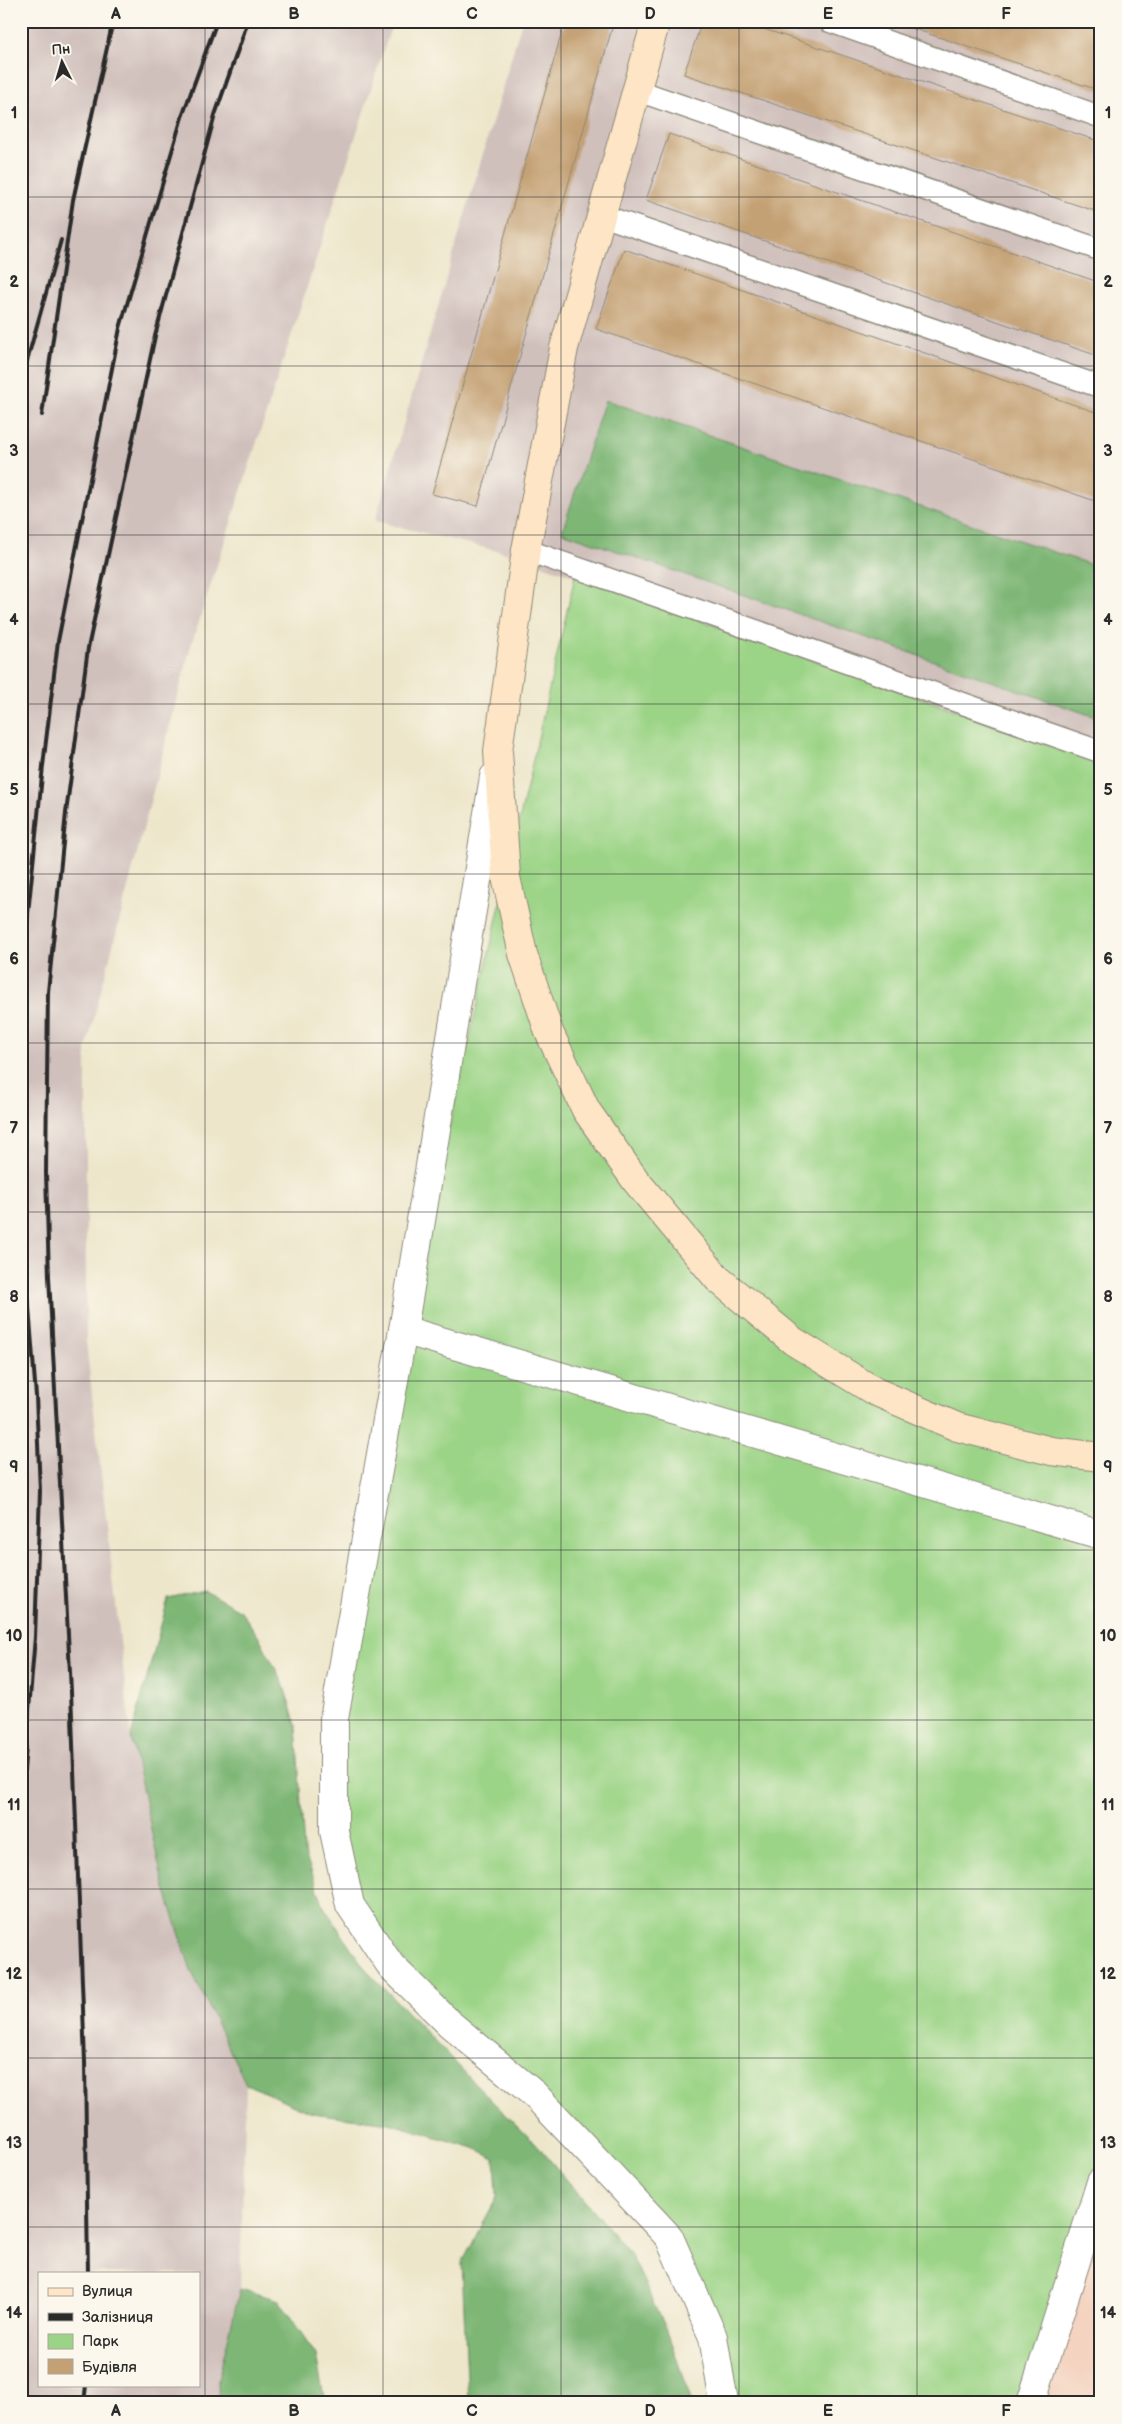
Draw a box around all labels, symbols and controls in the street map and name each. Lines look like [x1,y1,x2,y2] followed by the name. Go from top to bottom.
[110,5,121,24] text: A
[288,5,300,24] text: B
[466,5,478,24] text: C
[644,5,656,24] text: D
[823,5,833,24] text: E
[1001,5,1011,24] text: F
[38,38,88,88] north arrow
[51,40,71,59] text: Пн
[11,104,17,123] text: 1
[1105,104,1111,123] text: 1
[9,273,19,292] text: 2
[1103,273,1113,292] text: 2
[9,442,19,461] text: 3
[1103,442,1113,461] text: 3
[9,611,19,630] text: 4
[1103,611,1113,630] text: 4
[9,781,19,800] text: 5
[1103,781,1113,800] text: 5
[9,950,19,969] text: 6
[1103,950,1113,969] text: 6
[10,1119,19,1138] text: 7
[1104,1119,1113,1138] text: 7
[9,1288,19,1307] text: 8
[1103,1288,1113,1307] text: 8
[9,1458,19,1477] text: 9
[1103,1458,1113,1477] text: 9
[6,1627,22,1646] text: 10
[1100,1627,1116,1646] text: 10
[7,1796,21,1815] text: 11
[1101,1796,1115,1815] text: 11
[6,1965,23,1984] text: 12
[1100,1965,1117,1984] text: 12
[6,2134,22,2153] text: 13
[1100,2134,1116,2153] text: 13
[38,2272,200,2386] legend
[82,2282,133,2301] text: Вулиця
[6,2304,23,2323] text: 14
[1100,2304,1117,2323] text: 14
[82,2308,153,2327] text: Залізниця
[82,2332,119,2351] text: Парк
[82,2358,137,2377] text: Будівля
[110,2402,121,2421] text: A
[288,2402,300,2421] text: B
[466,2402,478,2421] text: C
[644,2402,656,2421] text: D
[823,2402,833,2421] text: E
[1001,2402,1011,2421] text: F

